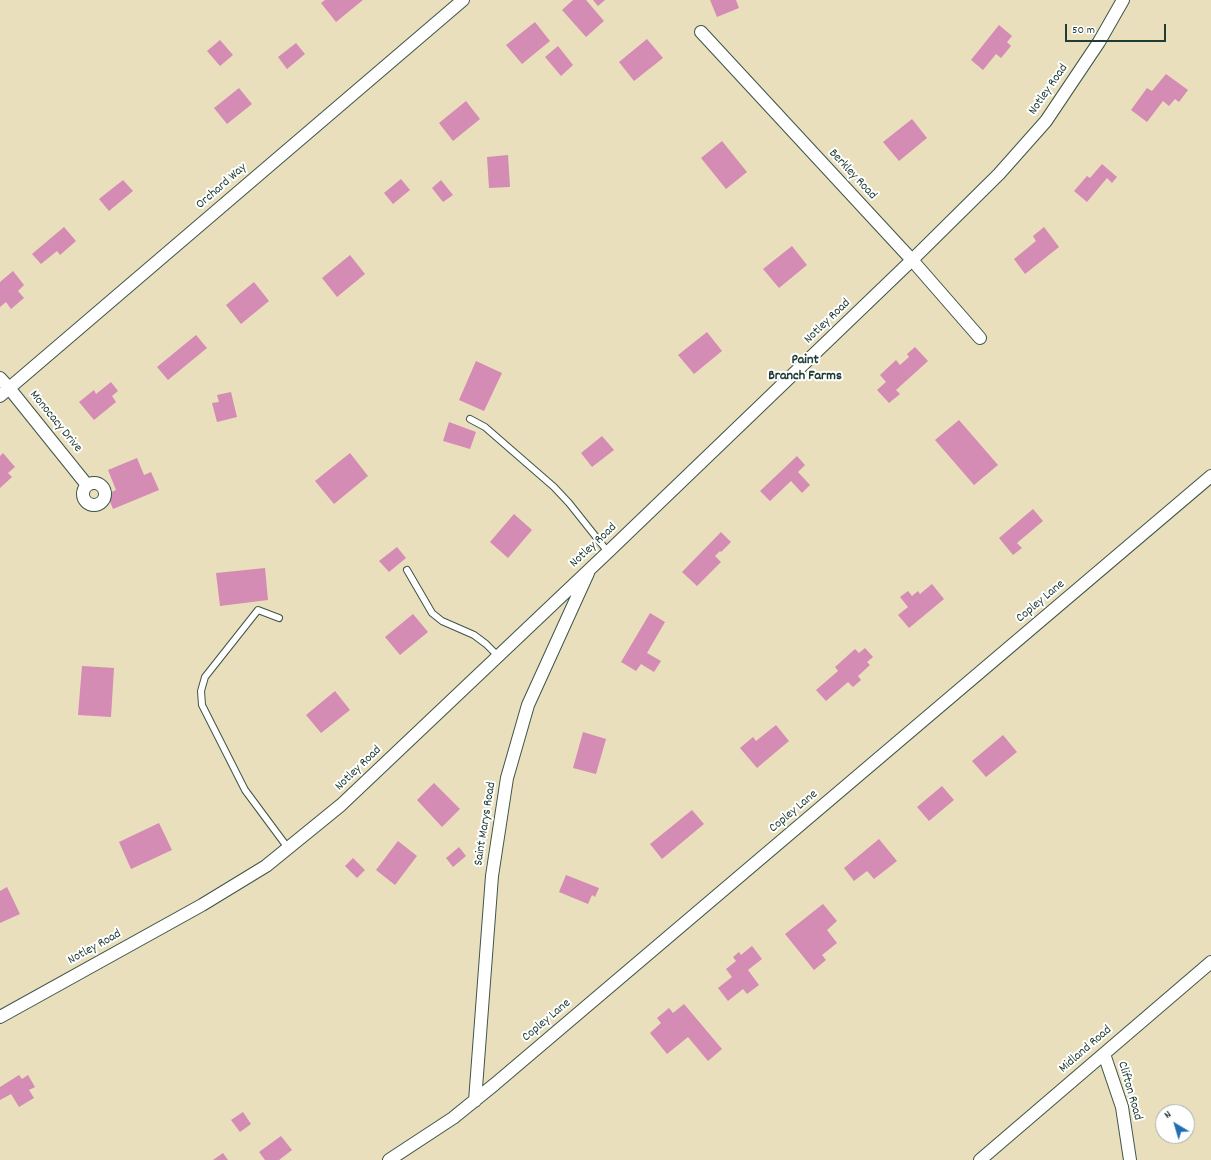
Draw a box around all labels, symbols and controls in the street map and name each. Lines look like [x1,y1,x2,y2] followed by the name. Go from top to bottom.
[1067,16,1168,42] scale bar
[1072,22,1095,39] text: 50 m
[1026,62,1072,118] street label: Notley Road
[825,146,879,204] street label: Berkley Road
[193,161,251,213] street label: Orchard Way
[802,296,854,348] street label: Notley Road
[768,353,842,386] district label: Paint Branch Farms
[25,388,85,456] street label: Monocacy Drive
[567,520,621,572] street label: Notley Road
[1014,577,1068,627] street label: Copley Lane
[333,743,385,795] street label: Notley Road
[472,781,500,867] street label: Saint Marys Road
[767,787,821,837] street label: Copley Lane
[66,927,124,969] street label: Notley Road
[520,996,574,1046] street label: Copley Lane
[1056,1023,1116,1077] street label: Midland Road
[1113,1060,1145,1122] street label: Clifton Road
[1155,1104,1195,1144] north arrow
[1161,1107,1175,1123] text: N

